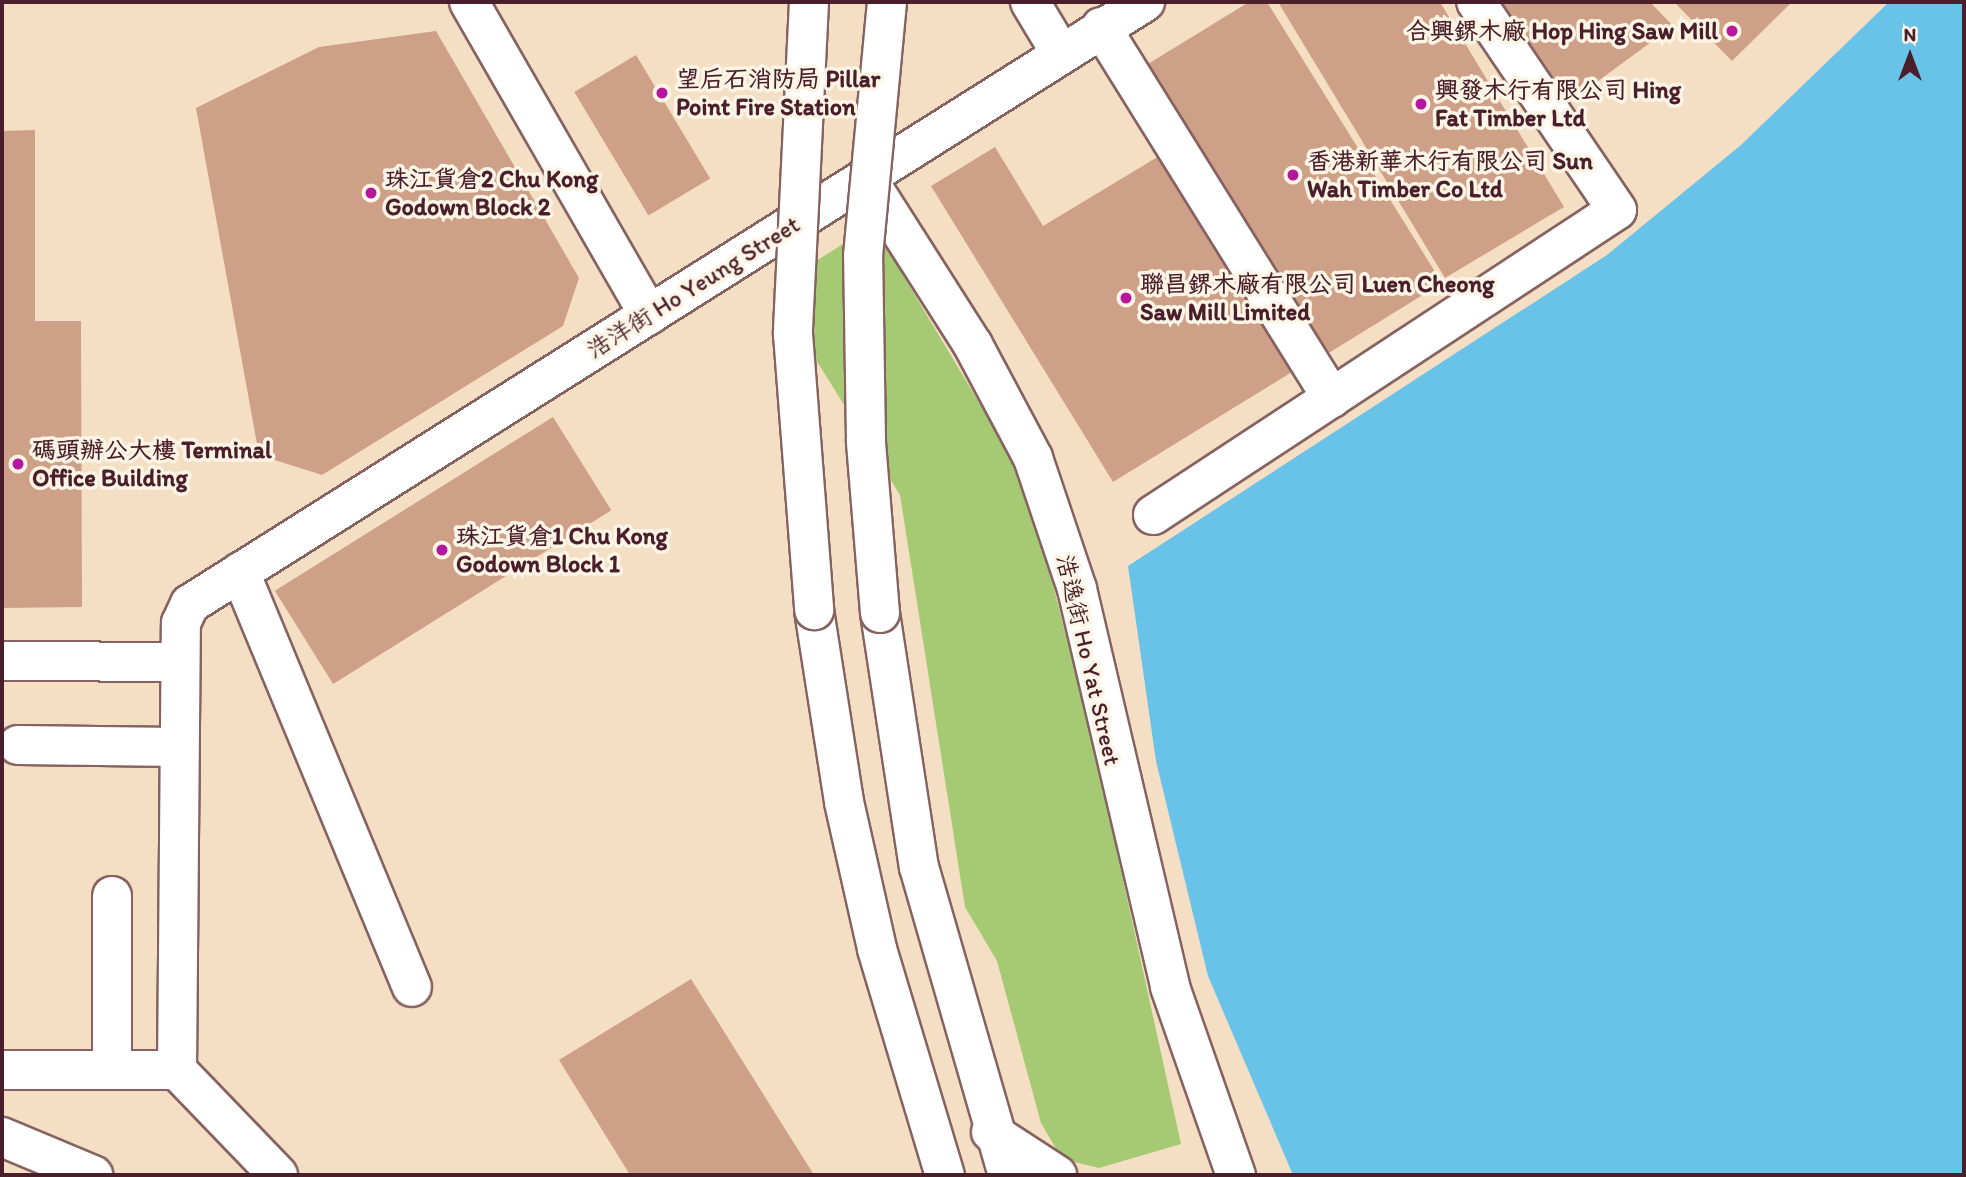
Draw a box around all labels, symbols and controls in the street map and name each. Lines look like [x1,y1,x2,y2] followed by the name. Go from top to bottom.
[1405,17,1718,45] place label: 合興鎅木廠 Hop Hing Saw Mill
[1875,21,1945,91] north arrow
[1724,23,1740,39] marker: 合興鎅木廠 Hop Hing Saw Mill
[1904,23,1916,46] text: N
[676,65,880,121] place label: 望后石消防局 Pillar Point Fire Station
[1435,76,1681,132] place label: 興發木行有限公司 Hing Fat Timber Ltd
[654,85,670,101] marker: 望后石消防局 Pillar Point Fire Station
[1413,96,1429,112] marker: 興發木行有限公司 Hing Fat Timber Ltd
[1307,147,1593,203] place label: 香港新華木行有限公司 Sun Wah Timber Co Ltd
[385,165,599,221] place label: 珠江貨倉2 Chu Kong Godown Block 2
[1285,167,1301,183] marker: 香港新華木行有限公司 Sun Wah Timber Co Ltd
[363,185,379,201] marker: 珠江貨倉2 Chu Kong Godown Block 2
[582,210,804,364] street label: 浩洋街 Ho Yeung Street
[1140,270,1494,326] place label: 聯昌鎅木廠有限公司 Luen Cheong Saw Mill Limited
[1118,290,1134,306] marker: 聯昌鎅木廠有限公司 Luen Cheong Saw Mill Limited
[32,436,272,492] place label: 碼頭辦公大樓 Terminal Office Building
[10,456,26,472] marker: 碼頭辦公大樓 Terminal Office Building
[456,522,669,578] place label: 珠江貨倉1 Chu Kong Godown Block 1
[434,542,450,558] marker: 珠江貨倉1 Chu Kong Godown Block 1
[1051,553,1127,767] street label: 浩逸街 Ho Yat Street

